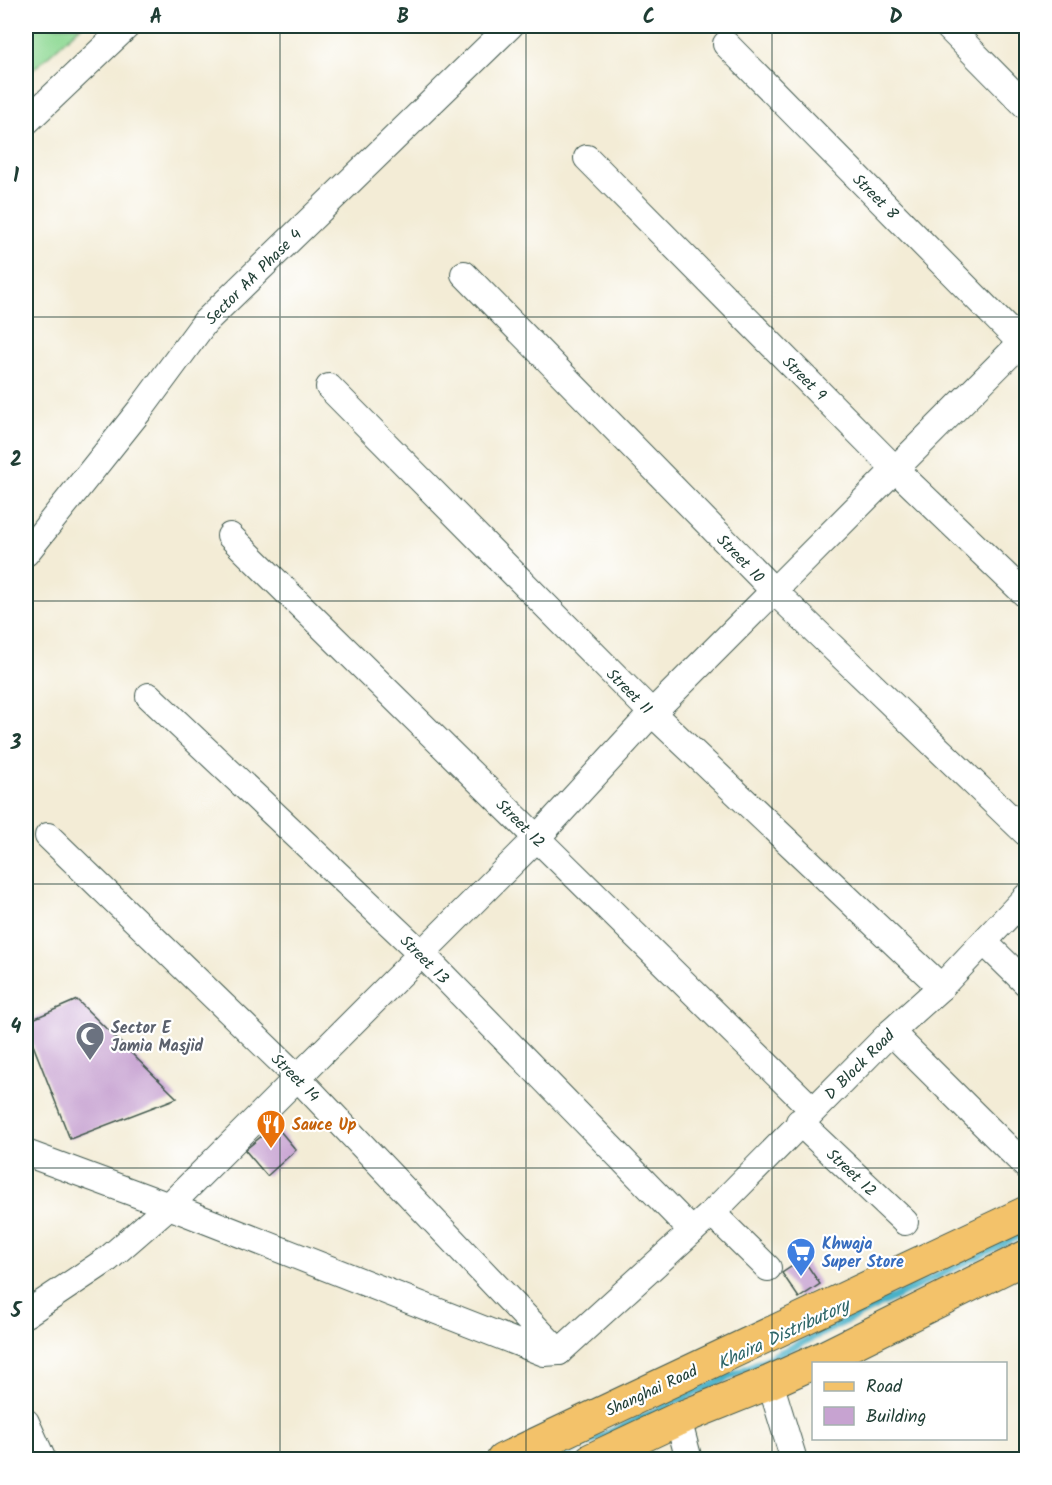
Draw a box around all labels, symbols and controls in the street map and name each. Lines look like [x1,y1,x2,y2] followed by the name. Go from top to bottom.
[150,2,162,34] text: A
[397,2,409,34] text: B
[643,2,655,34] text: C
[889,2,903,34] text: D
[13,161,19,193] text: 1
[846,168,904,226] street label: Street 8
[200,223,308,331] street label: Sector AA Phase 4
[776,351,832,407] street label: Street 9
[10,445,22,477] text: 2
[710,529,770,589] street label: Street 10
[600,663,658,721] street label: Street 11
[10,728,22,760] text: 3
[489,794,550,855] street label: Street 12
[393,930,454,991] street label: Street 13
[11,1012,22,1044] text: 4
[111,1016,204,1059] place label: Sector E Jamia Masjid
[74,1020,106,1062] mosque icon: Sector E Jamia Masjid
[819,1023,902,1106] street label: D Block Road
[265,1048,325,1109] street label: Street 14
[255,1108,287,1150] restaurant icon: Sauce Up
[292,1113,357,1138] place label: Sauce Up
[820,1143,882,1203] street label: Street 12
[822,1232,904,1275] place label: Khwaja Super Store
[785,1236,817,1278] supermarket icon: Khwaja Super Store
[713,1291,857,1379] water label: Khaira Distributory
[10,1296,23,1328] text: 5
[601,1359,703,1424] street label: Shanghai Road
[812,1362,1007,1440] legend
[866,1373,903,1402] text: Road
[866,1403,926,1432] text: Building

